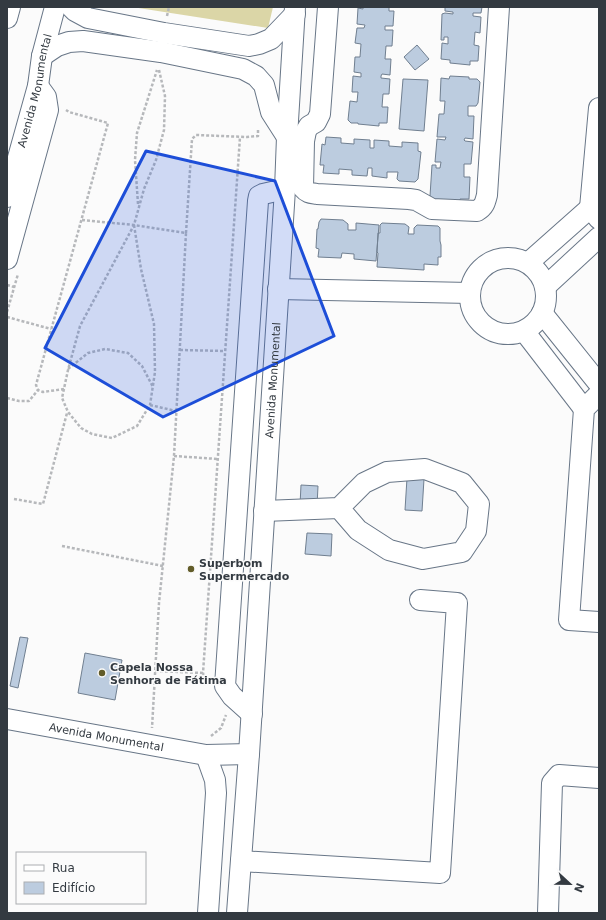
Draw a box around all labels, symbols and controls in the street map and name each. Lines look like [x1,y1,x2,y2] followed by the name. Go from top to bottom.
[15,32,54,149] street label: Avenida Monumental
[263,322,283,439] street label: Avenida Monumental
[199,557,290,583] place label: Superbom Supermercado
[186,564,196,574] marker: Superbom Supermercado
[110,661,227,687] place label: Capela Nossa Senhora de Fátima
[97,668,107,678] marker: Capela Nossa Senhora de Fátima
[48,720,165,754] street label: Avenida Monumental
[16,852,146,904] legend
[52,861,75,875] text: Rua
[550,864,590,904] north arrow
[52,881,95,895] text: Edifício
[571,881,587,894] text: N

